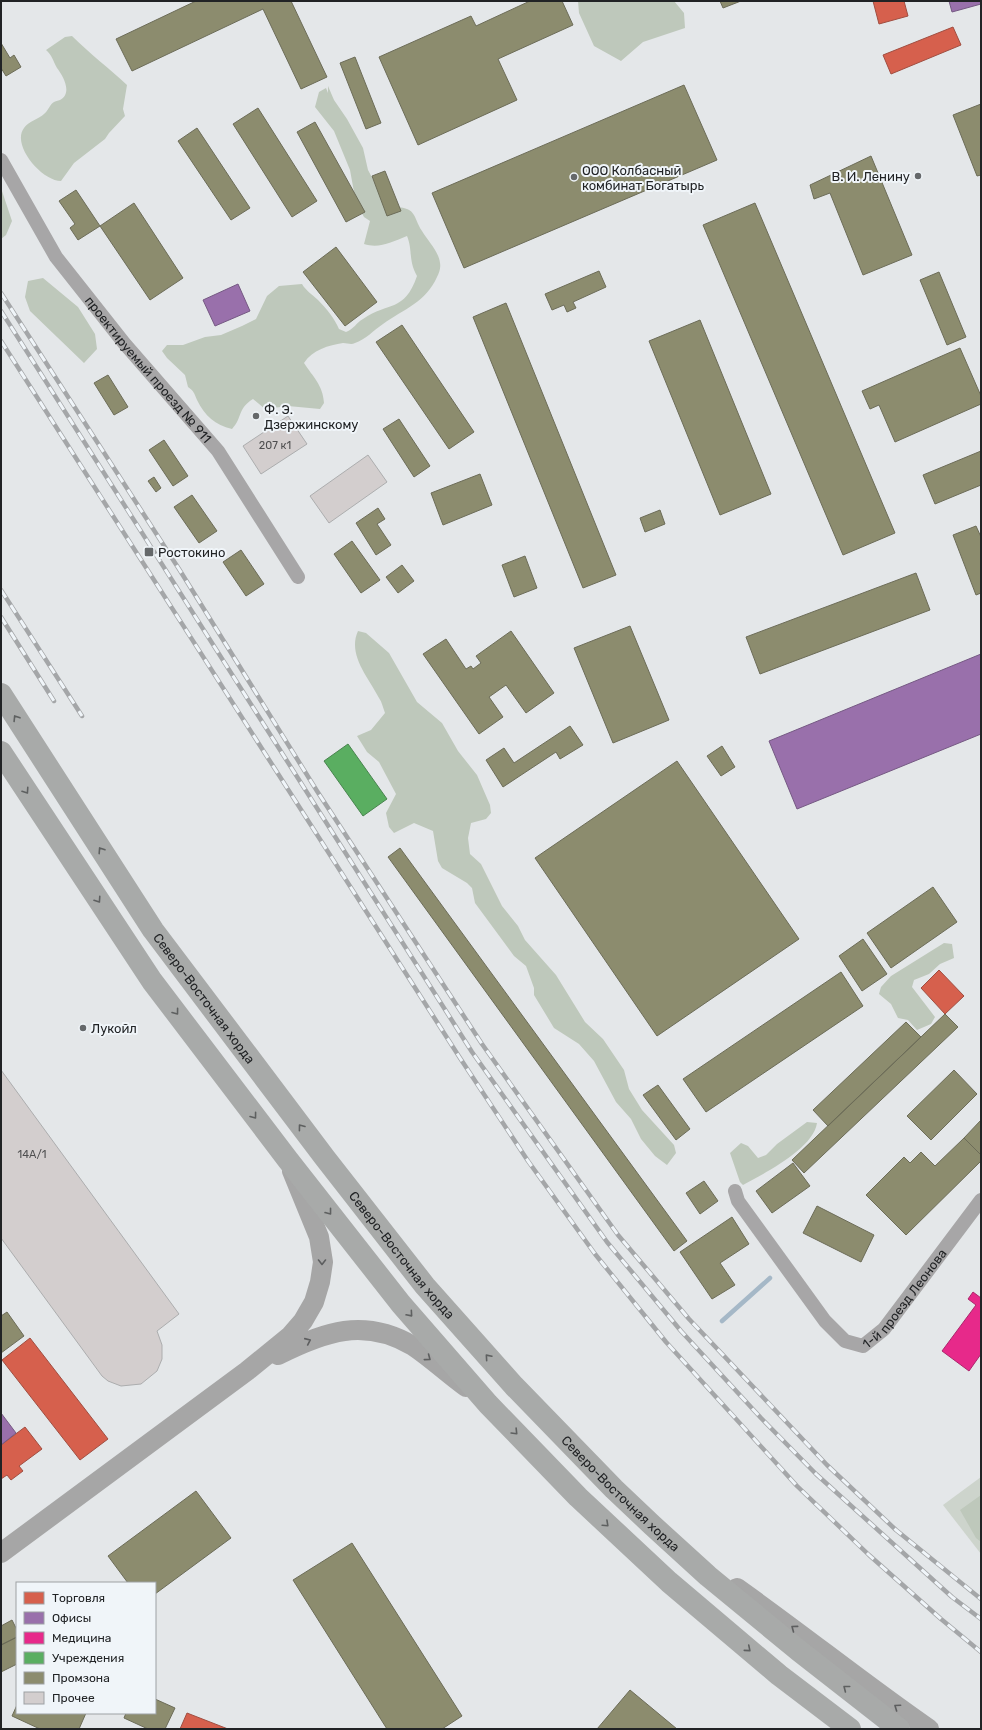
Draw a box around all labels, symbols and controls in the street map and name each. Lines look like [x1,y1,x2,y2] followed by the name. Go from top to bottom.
[582,163,705,193] place label: ООО Колбасный комбинат Богатырь
[832,169,910,184] place label: В. И. Ленину
[913,171,923,181] marker: В. И. Ленину
[569,172,579,182] marker: ООО Колбасный комбинат Богатырь
[82,293,215,446] street label: проектируемый проезд № 911
[264,402,358,432] place label: Ф. Э. Дзержинскому
[251,411,261,421] marker: Ф. Э. Дзержинскому
[259,439,291,452] house number: 207 к1
[158,545,225,560] place label: Ростокино
[143,546,155,558] marker: Ростокино
[13,715,20,722] one-way arrow
[22,787,29,794] one-way arrow
[99,848,106,855] one-way arrow
[93,895,100,902] one-way arrow
[150,930,258,1066] street label: Северо-Восточная хорда
[171,1008,178,1015] one-way arrow
[91,1021,137,1036] place label: Лукойл
[78,1023,88,1033] marker: Лукойл
[249,1111,256,1118] one-way arrow
[298,1124,306,1131] one-way arrow
[18,1148,46,1161] house number: 14А/1
[346,1188,458,1322] street label: Северо-Восточная хорда
[324,1208,331,1215] one-way arrow
[859,1246,949,1351] street label: 1-й проезд Леонова
[318,1259,326,1265] one-way arrow
[405,1309,413,1317] one-way arrow
[303,1338,311,1346] one-way arrow
[424,1354,431,1361] one-way arrow
[485,1354,492,1362] one-way arrow
[510,1427,518,1435] one-way arrow
[559,1432,683,1554] street label: Северо-Восточная хорда
[602,1519,609,1526] one-way arrow
[16,1582,156,1714] legend
[52,1591,105,1605] text: Торговля
[52,1611,91,1625] text: Офисы
[791,1626,798,1633] one-way arrow
[52,1631,111,1645] text: Медицина
[744,1645,751,1652] one-way arrow
[52,1651,124,1665] text: Учреждения
[52,1671,110,1685] text: Промзона
[843,1686,850,1693] one-way arrow
[52,1691,95,1705] text: Прочее
[895,1705,902,1712] one-way arrow

